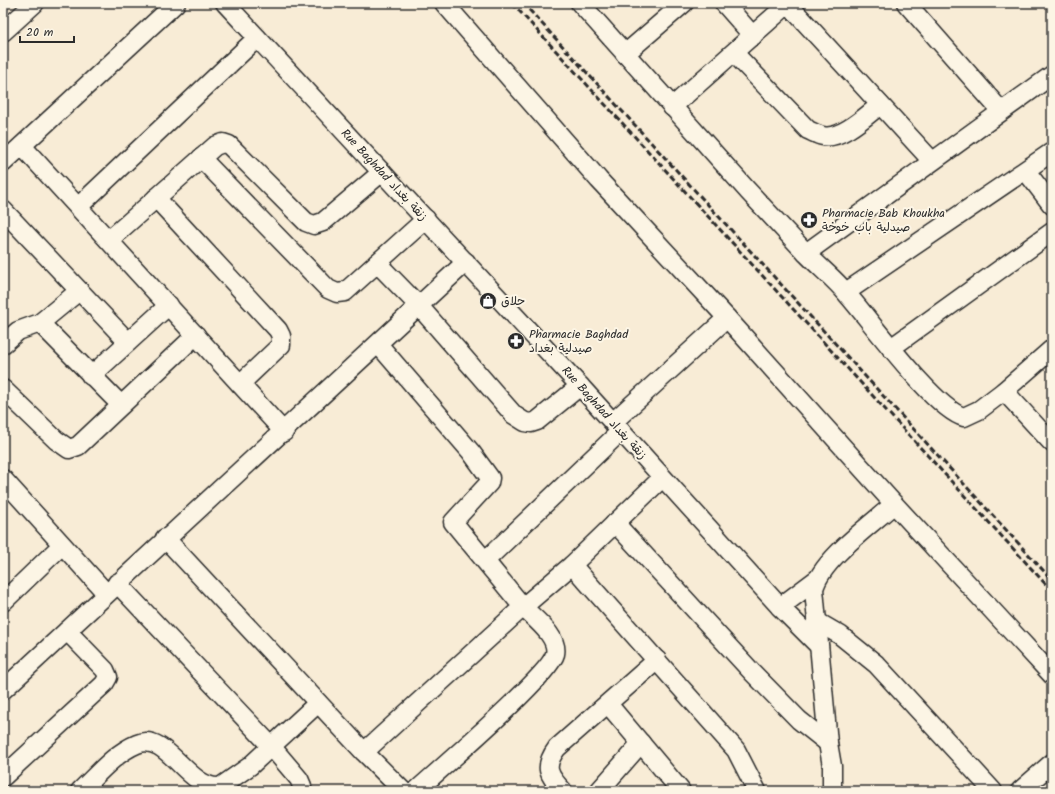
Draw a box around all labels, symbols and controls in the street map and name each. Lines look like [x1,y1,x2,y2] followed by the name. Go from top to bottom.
[20,18,74,44] scale bar
[26,23,54,42] text: 20 m
[336,125,432,225] street label: Rue Baghdad زنقة بغداد
[822,204,945,237] place label: Pharmacie Bab Khoukha صيدلية باب خوخة
[799,210,819,230] pharmacy icon: Pharmacie Bab Khoukha صيدلية باب خوخة
[478,291,498,311] shop icon: حلاق
[501,292,525,311] place label: حلاق
[529,325,629,358] place label: Pharmacie Baghdad صيدلية بغداد
[506,331,526,351] pharmacy icon: Pharmacie Baghdad صيدلية بغداد
[557,362,651,464] street label: Rue Baghdad زنقة بغداد

